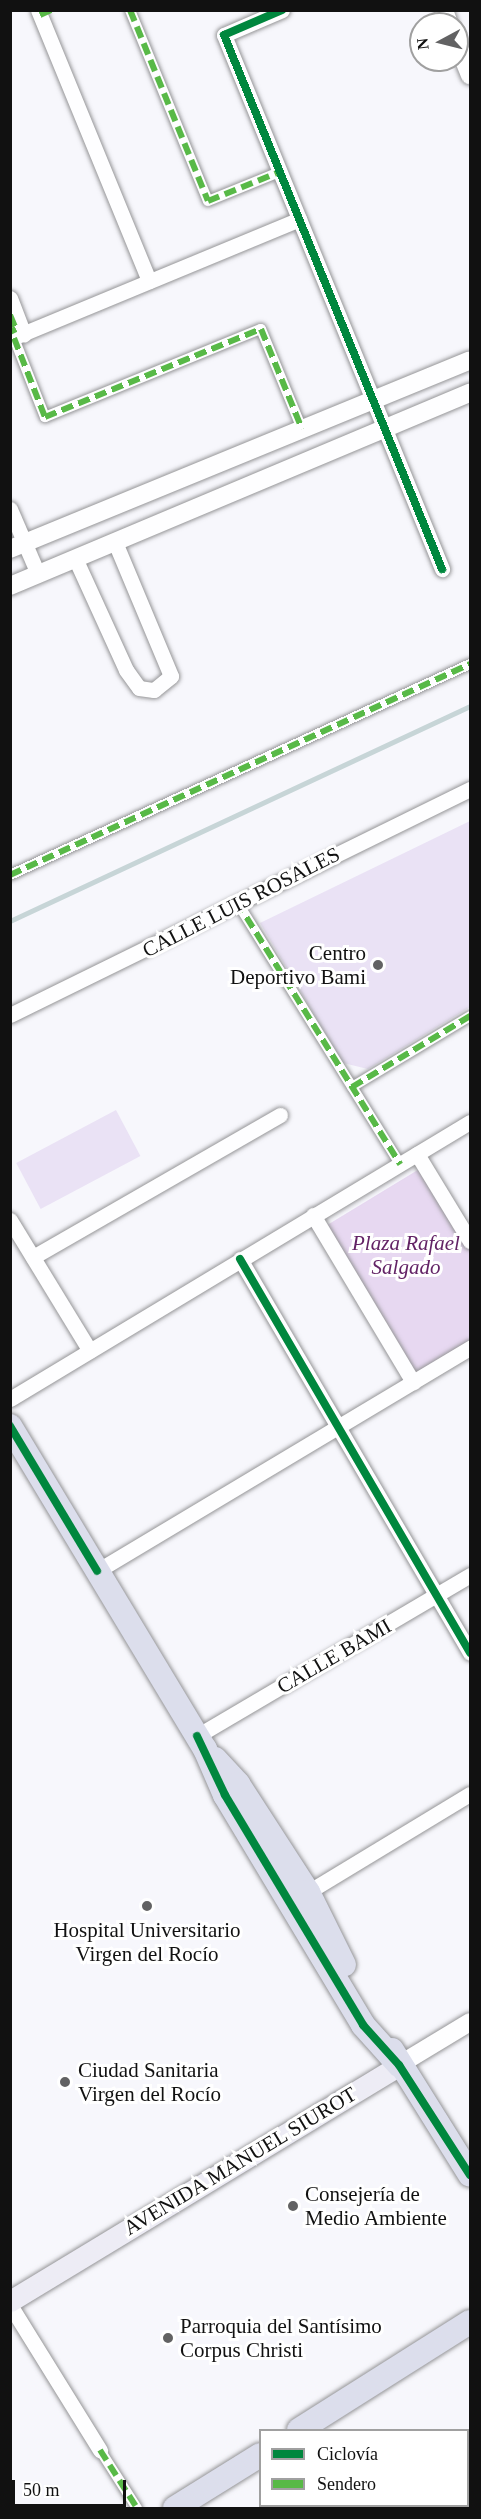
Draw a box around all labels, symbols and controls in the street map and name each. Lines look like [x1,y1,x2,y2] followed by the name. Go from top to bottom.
[409,12,469,72] north arrow
[413,37,432,51] text: N
[138,841,344,963] street label: CALLE LUIS ROSALES
[230,940,366,990] place label: Centro Deportivo Bami
[371,958,385,972] marker: Centro Deportivo Bami
[352,1230,460,1280] park label: Plaza Rafael Salgado
[272,1613,396,1699] street label: CALLE BAMI
[138,1897,156,1915] marker: Hospital Universitario Virgen del Rocío
[53,1917,241,1967] place label: Hospital Universitario Virgen del Rocío
[78,2057,221,2107] place label: Ciudad Sanitaria Virgen del Rocío
[56,2073,74,2091] marker: Ciudad Sanitaria Virgen del Rocío
[118,2081,362,2241] street label: AVENIDA MANUEL SIUROT
[305,2181,448,2231] place label: Consejería de Medio Ambiente
[286,2199,300,2213] marker: Consejería de Medio Ambiente
[180,2313,382,2363] place label: Parroquia del Santísimo Corpus Christi
[161,2331,175,2345] marker: Parroquia del Santísimo Corpus Christi
[259,2429,469,2507] legend
[317,2444,378,2464] text: Ciclovía
[15,2468,129,2506] scale bar
[317,2474,376,2494] text: Sendero
[23,2480,60,2500] text: 50 m

